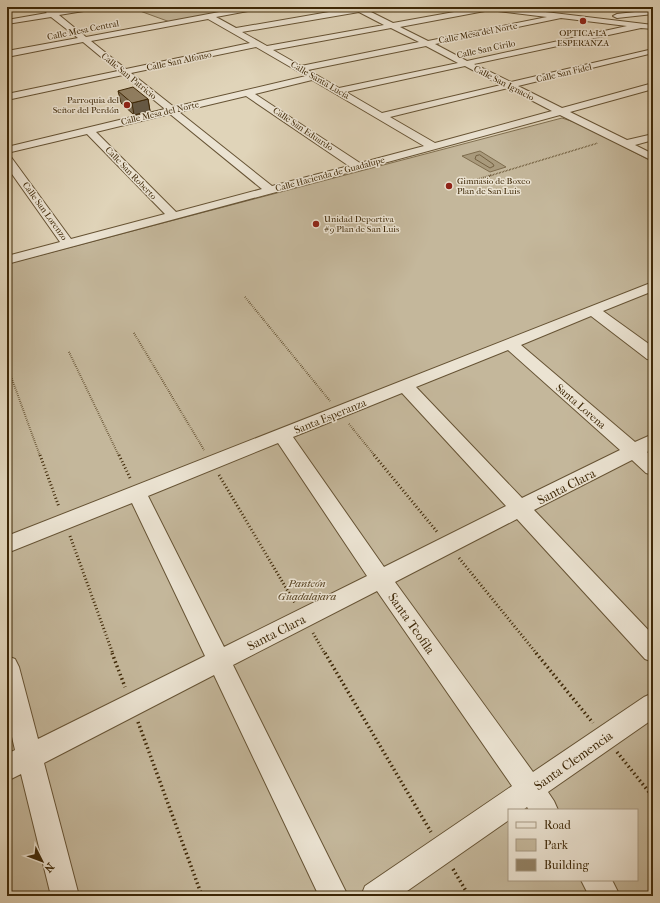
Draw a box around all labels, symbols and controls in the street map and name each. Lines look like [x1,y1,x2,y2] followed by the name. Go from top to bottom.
[578,16,588,26] marker: OPTICA LA ESPERANZA
[46,18,120,42] street label: Calle Mesa Central
[438,20,519,46] street label: Calle Mesa del Norte
[557,28,609,48] place label: OPTICA LA ESPERANZA
[456,38,517,60] street label: Calle San Cirilo
[146,49,213,73] street label: Calle San Alfonso
[100,51,159,101] street label: Calle San Patricio
[289,59,352,101] street label: Calle Santa Lucía
[535,62,593,84] street label: Calle San Fidel
[472,63,536,103] street label: Calle San Ignacio
[53,95,120,115] place label: Parroquia del Señor del Perdón
[120,99,201,127] street label: Calle Mesa del Norte
[122,100,132,110] marker: Parroquia del Señor del Perdón
[271,105,335,153] street label: Calle San Eduardo
[103,145,159,202] street label: Calle San Roberto
[274,154,386,193] street label: Calle Hacienda de Guadalupe
[457,176,531,196] place label: Gimnasio de Boxeo Plan de San Luis
[21,180,70,242] street label: Calle San Lorenzo
[444,181,454,191] marker: Gimnasio de Boxeo Plan de San Luis
[324,214,400,234] place label: Unidad Deportiva #9 Plan de San Luis
[311,219,321,229] marker: Unidad Deportiva #9 Plan de San Luis
[553,381,609,432] street label: Santa Lorena
[292,396,369,437] street label: Santa Esperanza
[535,465,599,508] street label: Santa Clara
[278,577,337,603] park label: Panteón Guadalajara
[385,590,439,658] street label: Santa Teofila
[245,611,309,654] street label: Santa Clara
[531,727,616,793] street label: Santa Clemencia
[508,809,638,881] legend
[544,818,571,832] text: Road
[544,838,569,852] text: Park
[22,841,62,881] north arrow
[544,858,589,872] text: Building
[41,860,57,875] text: N

